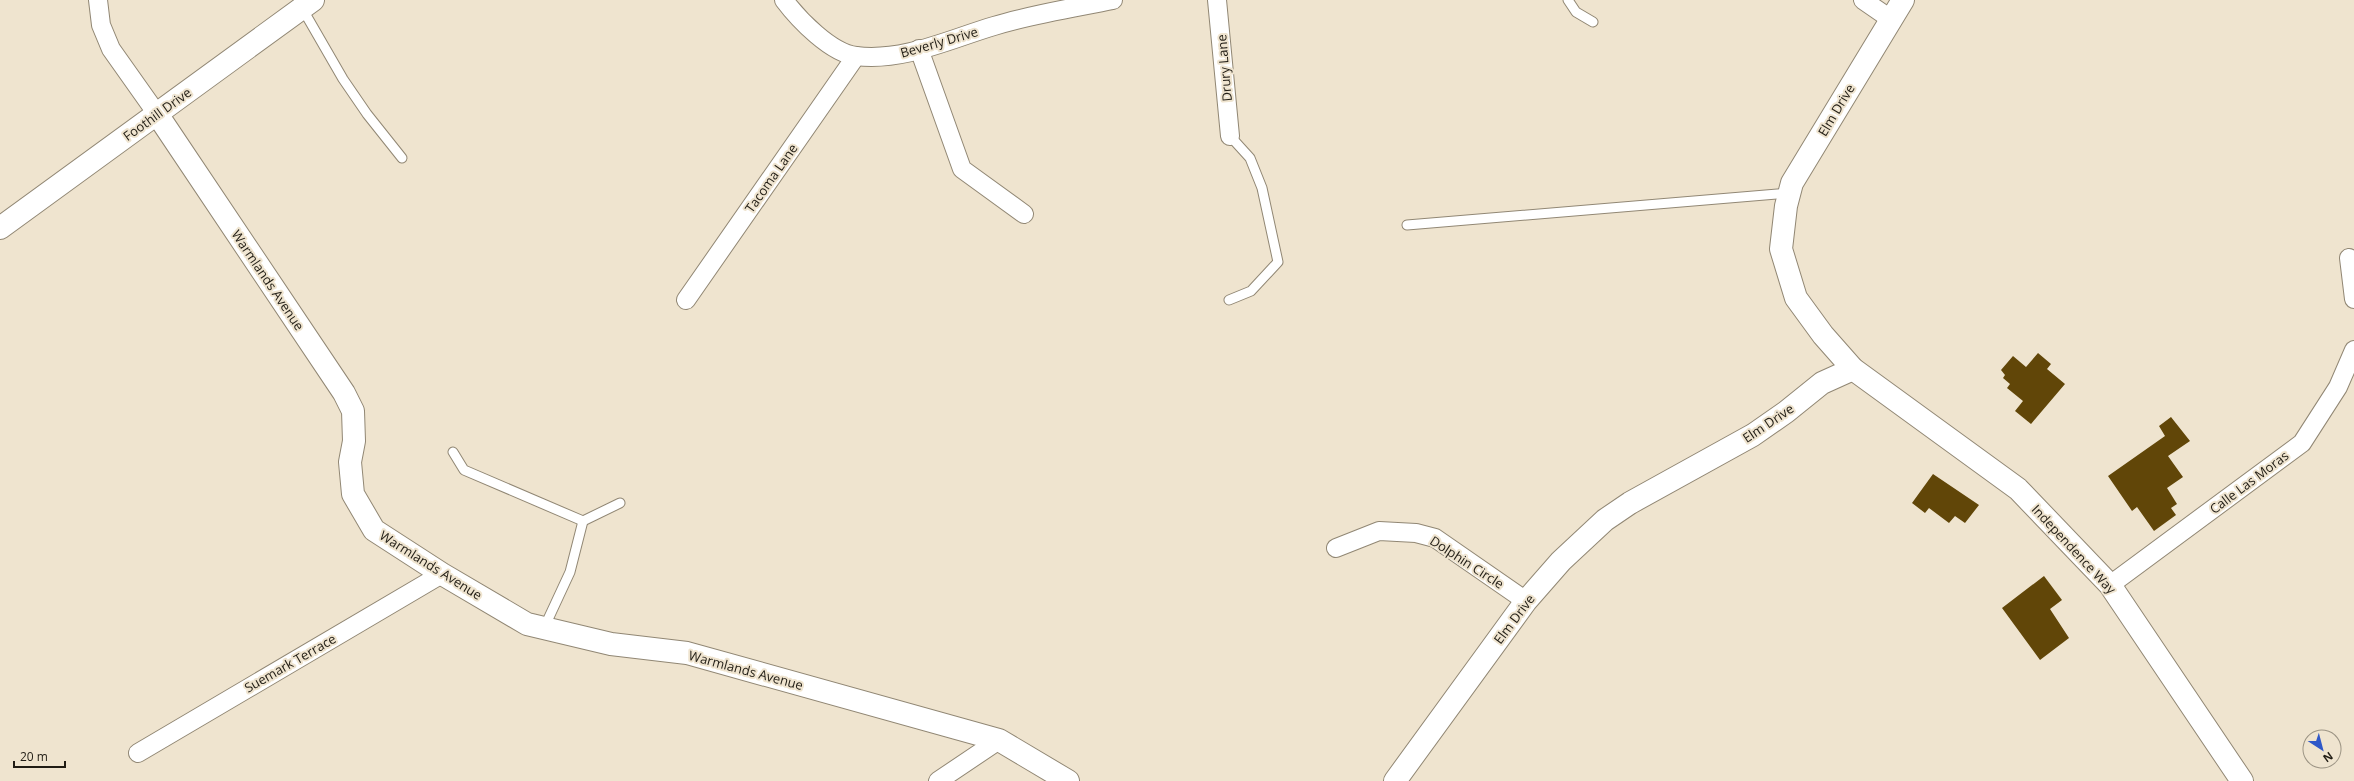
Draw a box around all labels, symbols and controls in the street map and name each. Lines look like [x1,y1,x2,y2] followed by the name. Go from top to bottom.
[898,22,980,62] street label: Beverly Drive
[1212,34,1236,102] street label: Drury Lane
[1813,81,1859,139] street label: Elm Drive
[119,83,195,145] street label: Foothill Drive
[741,140,801,216] street label: Tacoma Lane
[228,226,308,334] street label: Warmlands Avenue
[1739,399,1797,447] street label: Elm Drive
[2206,446,2292,518] street label: Calle Las Moras
[2028,500,2120,598] street label: Independence Way
[376,526,486,604] street label: Warmlands Avenue
[1427,531,1507,593] street label: Dolphin Circle
[1489,591,1539,647] street label: Elm Drive
[241,629,339,697] street label: Suemark Terrace
[687,646,805,694] street label: Warmlands Avenue
[2302,729,2342,769] north arrow
[14,743,65,769] scale bar
[20,748,48,765] text: 20 m
[2320,749,2336,766] text: N

